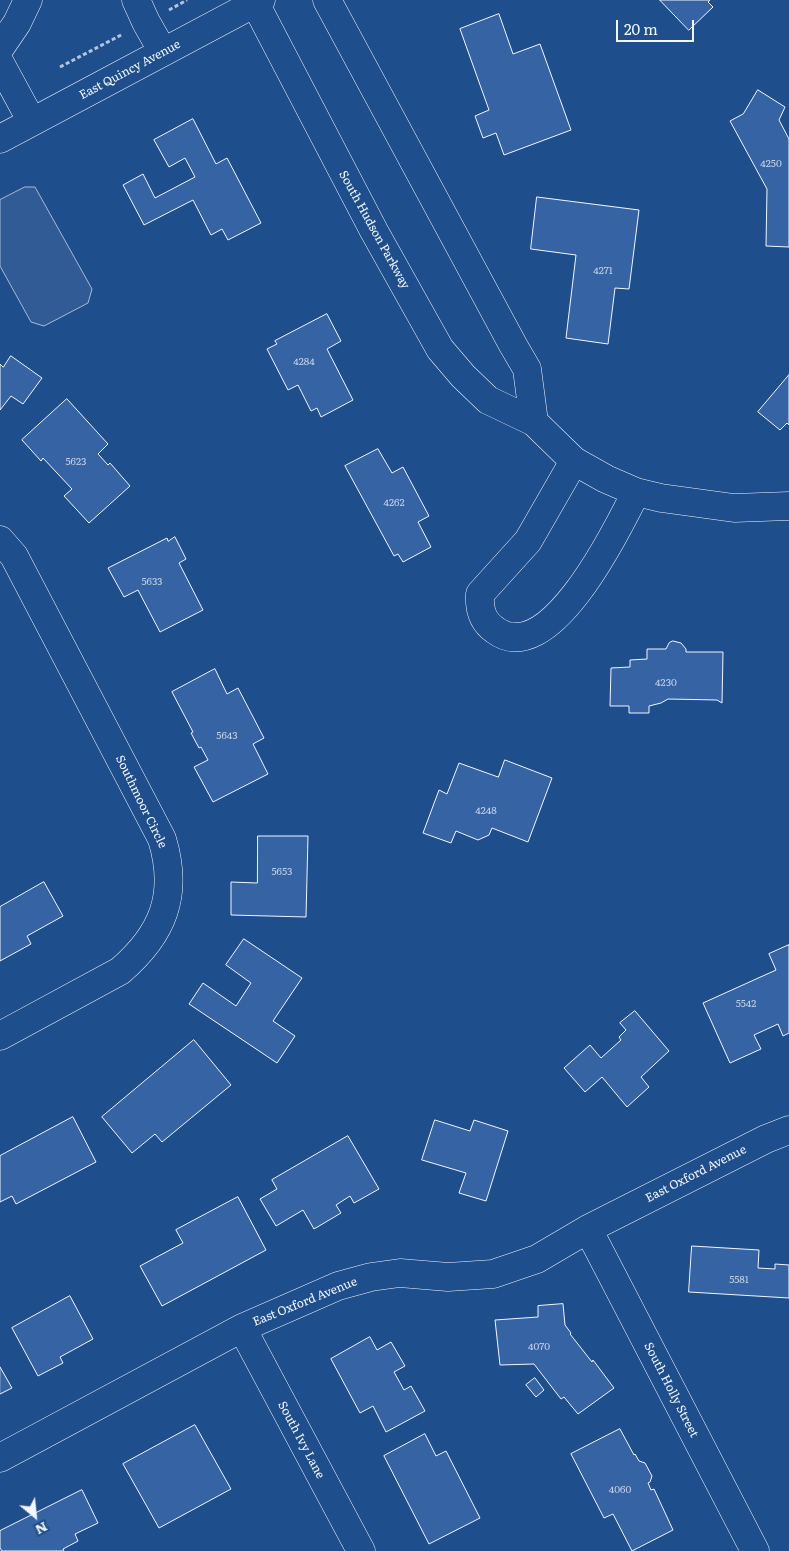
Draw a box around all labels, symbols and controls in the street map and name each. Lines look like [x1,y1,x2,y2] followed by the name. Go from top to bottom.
[619,10,696,42] scale bar
[624,17,658,40] text: 20 m
[77,37,183,103] street label: East Quincy Avenue
[760,158,782,170] house number: 4250
[335,168,413,292] street label: South Hudson Parkway
[593,265,613,277] house number: 4271
[293,356,315,368] house number: 4284
[66,456,86,468] house number: 5623
[383,497,405,509] house number: 4262
[142,576,162,588] house number: 5633
[655,677,677,689] house number: 4230
[216,730,238,742] house number: 5643
[112,753,170,851] street label: Southmoor Circle
[475,805,497,817] house number: 4248
[272,866,292,878] house number: 5653
[736,998,756,1010] house number: 5542
[643,1142,749,1206] street label: East Oxford Avenue
[251,1274,359,1330] street label: East Oxford Avenue
[729,1274,749,1286] house number: 5581
[641,1340,701,1440] street label: South Holly Street
[528,1341,550,1353] house number: 4070
[275,1399,327,1481] street label: South Ivy Lane
[609,1484,631,1496] house number: 4060
[10,1491,60,1541] north arrow
[32,1518,52,1541] text: N

